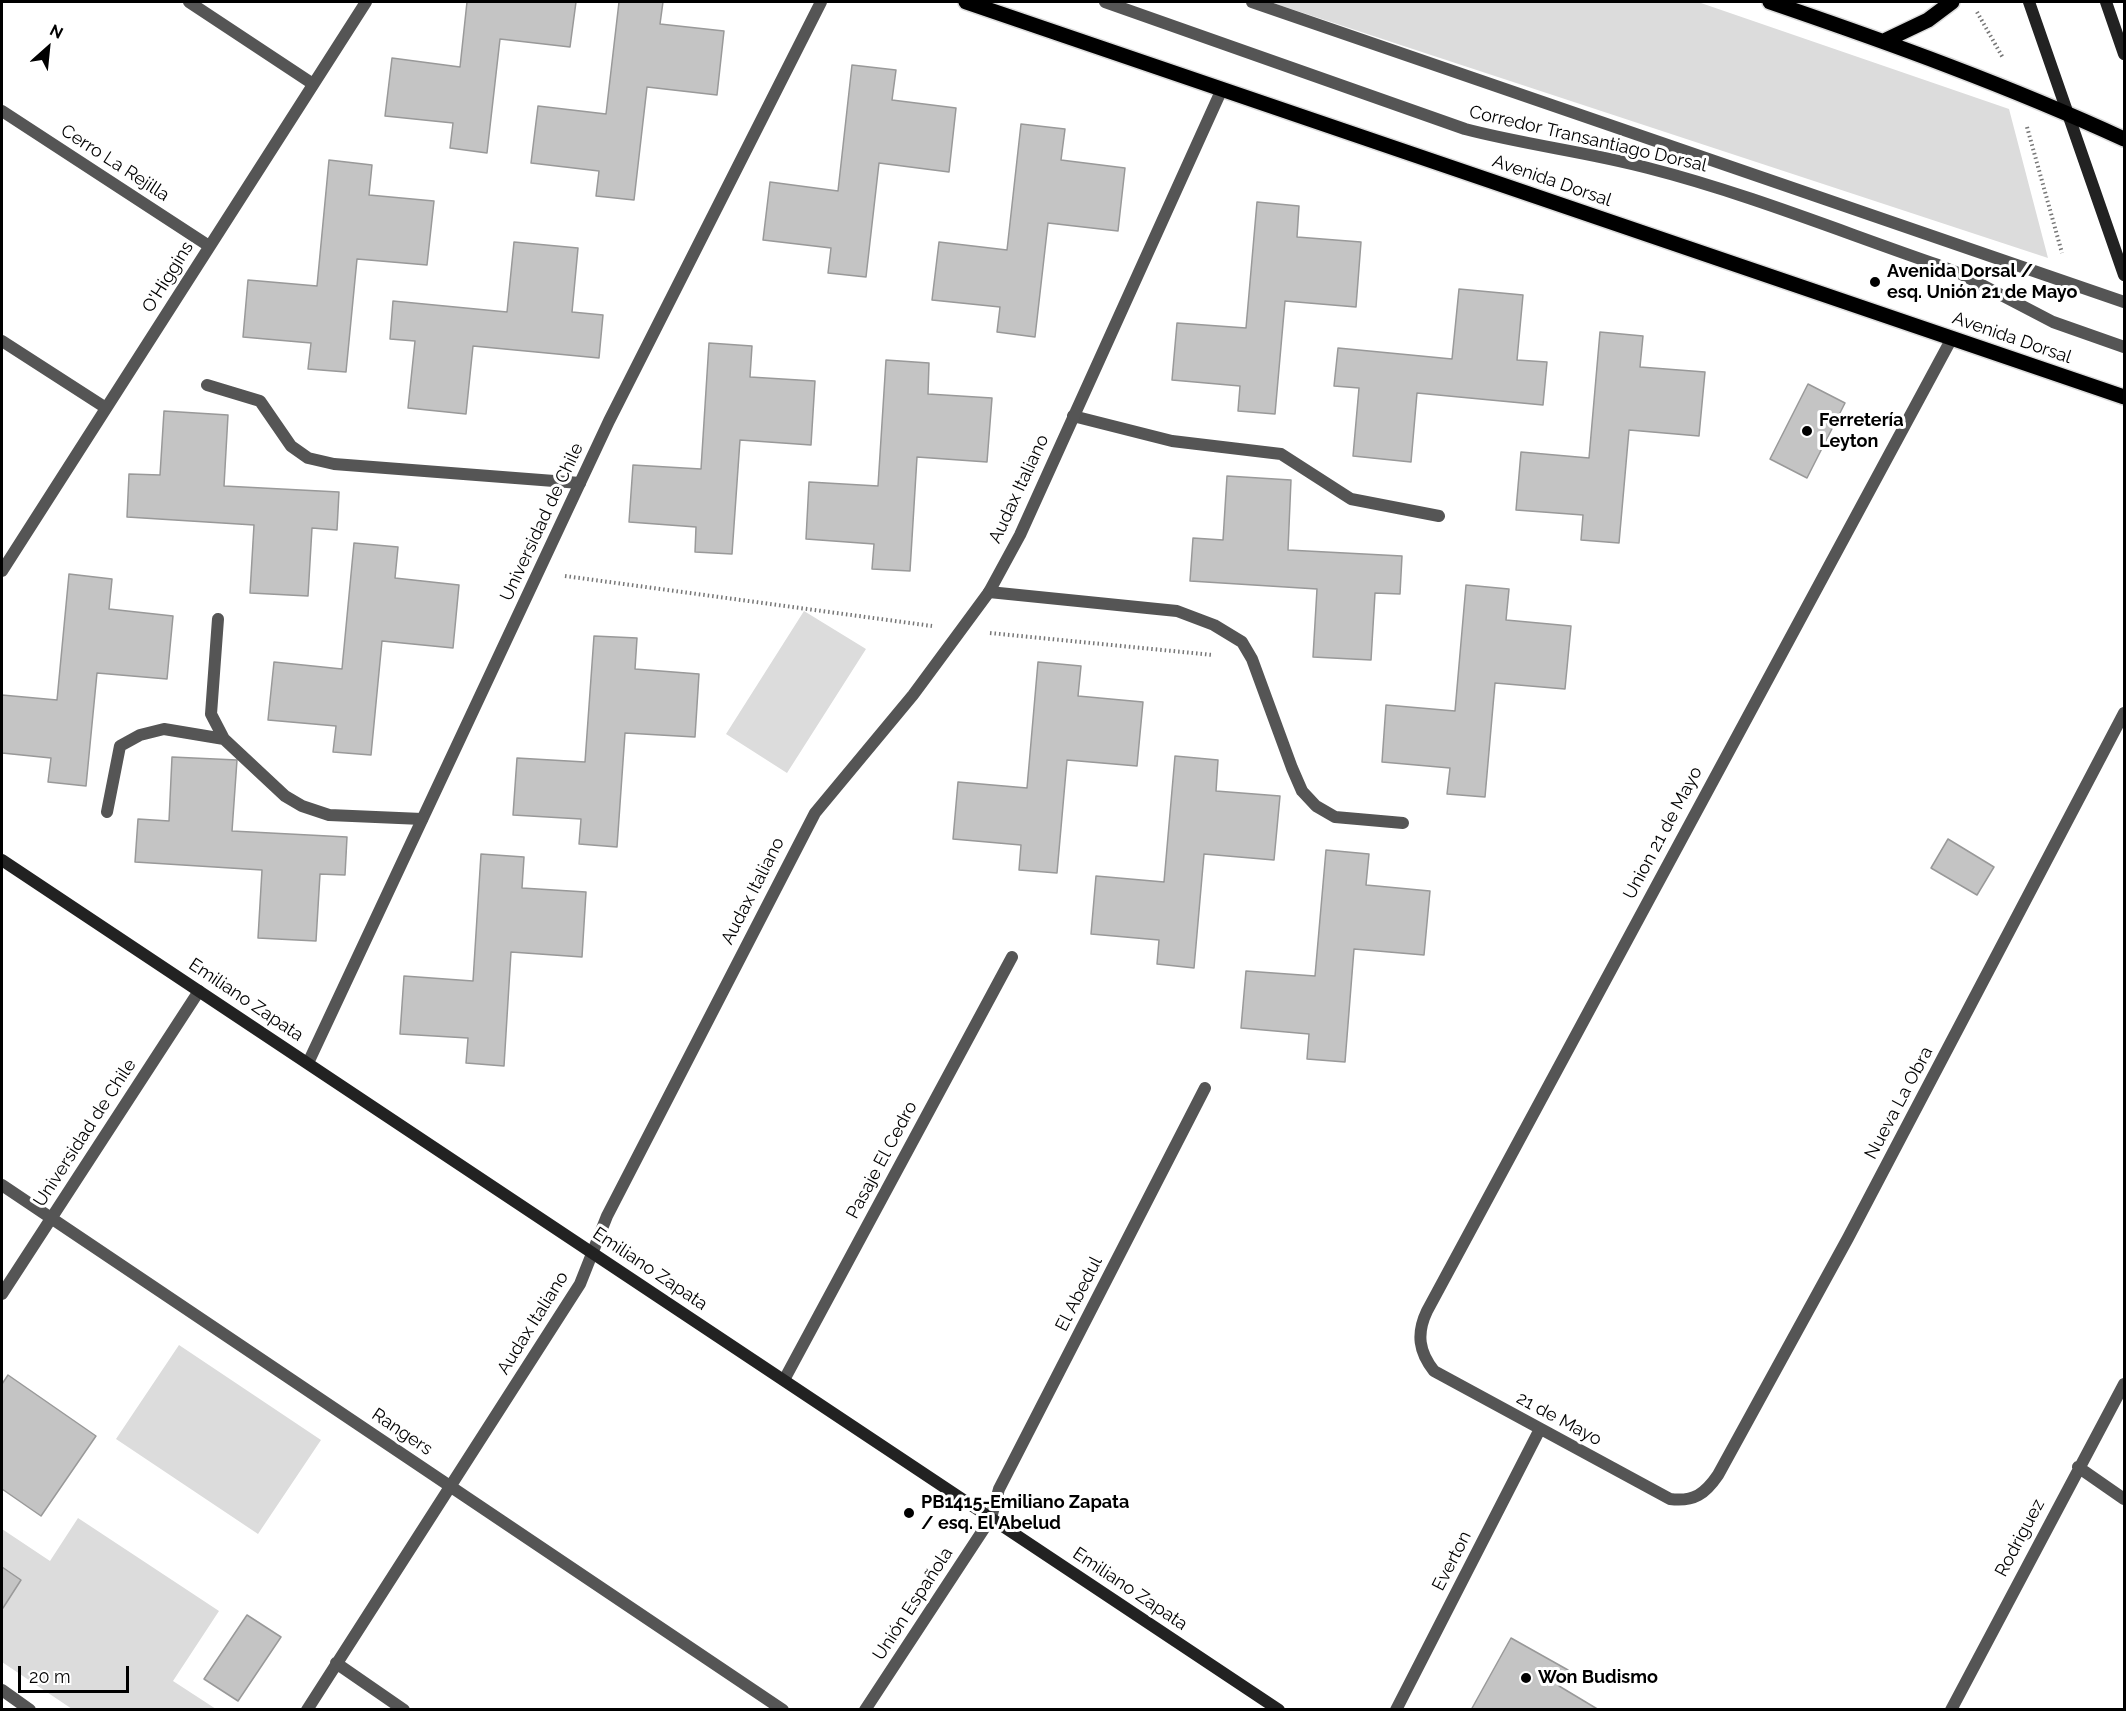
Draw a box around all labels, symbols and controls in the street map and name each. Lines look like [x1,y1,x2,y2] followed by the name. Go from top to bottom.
[18,18,78,78] north arrow
[47,20,66,43] text: N
[1467,101,1709,177] street label: Corredor Transantiago Dorsal
[57,120,173,206] street label: Cerro La Rejilla
[1490,150,1614,212] street label: Avenida Dorsal
[138,238,198,316] street label: O'Higgins
[1887,261,2077,304] place label: Avenida Dorsal / esq. Unión 21 de Mayo
[1868,275,1882,289] marker: Avenida Dorsal / esq. Unión 21 de Mayo
[1950,307,2074,369] street label: Avenida Dorsal
[1819,410,1904,452] place label: Ferretería Leyton
[1800,424,1814,438] marker: Ferretería Leyton
[984,431,1054,547] street label: Audax Italiano
[496,439,588,605] street label: Universidad de Chile
[1619,763,1707,903] street label: Union 21 de Mayo
[717,834,789,948] street label: Audax Italiano
[185,954,307,1046] street label: Emiliano Zapata
[1860,1043,1938,1163] street label: Nueva La Obra
[29,1055,141,1211] street label: Universidad de Chile
[842,1098,922,1222] street label: Pasaje El Cedro
[589,1223,711,1315] street label: Emiliano Zapata
[1051,1253,1107,1335] street label: El Abedul
[493,1268,573,1378] street label: Audax Italiano
[1513,1388,1605,1450] street label: 21 de Mayo
[368,1404,436,1460] street label: Rangers
[921,1492,1129,1534] place label: PB1415-Emiliano Zapata / esq. El Abelud
[1991,1496,2049,1580] street label: Rodriguez
[902,1506,916,1520] marker: PB1415-Emiliano Zapata / esq. El Abelud
[1428,1528,1476,1594] street label: Everton
[1069,1543,1191,1635] street label: Emiliano Zapata
[868,1544,958,1664] street label: Unión Española
[21,1654,132,1692] scale bar
[29,1666,71,1687] text: 20 m
[1538,1667,1658,1689] place label: Won Budismo
[1519,1671,1533,1685] marker: Won Budismo

